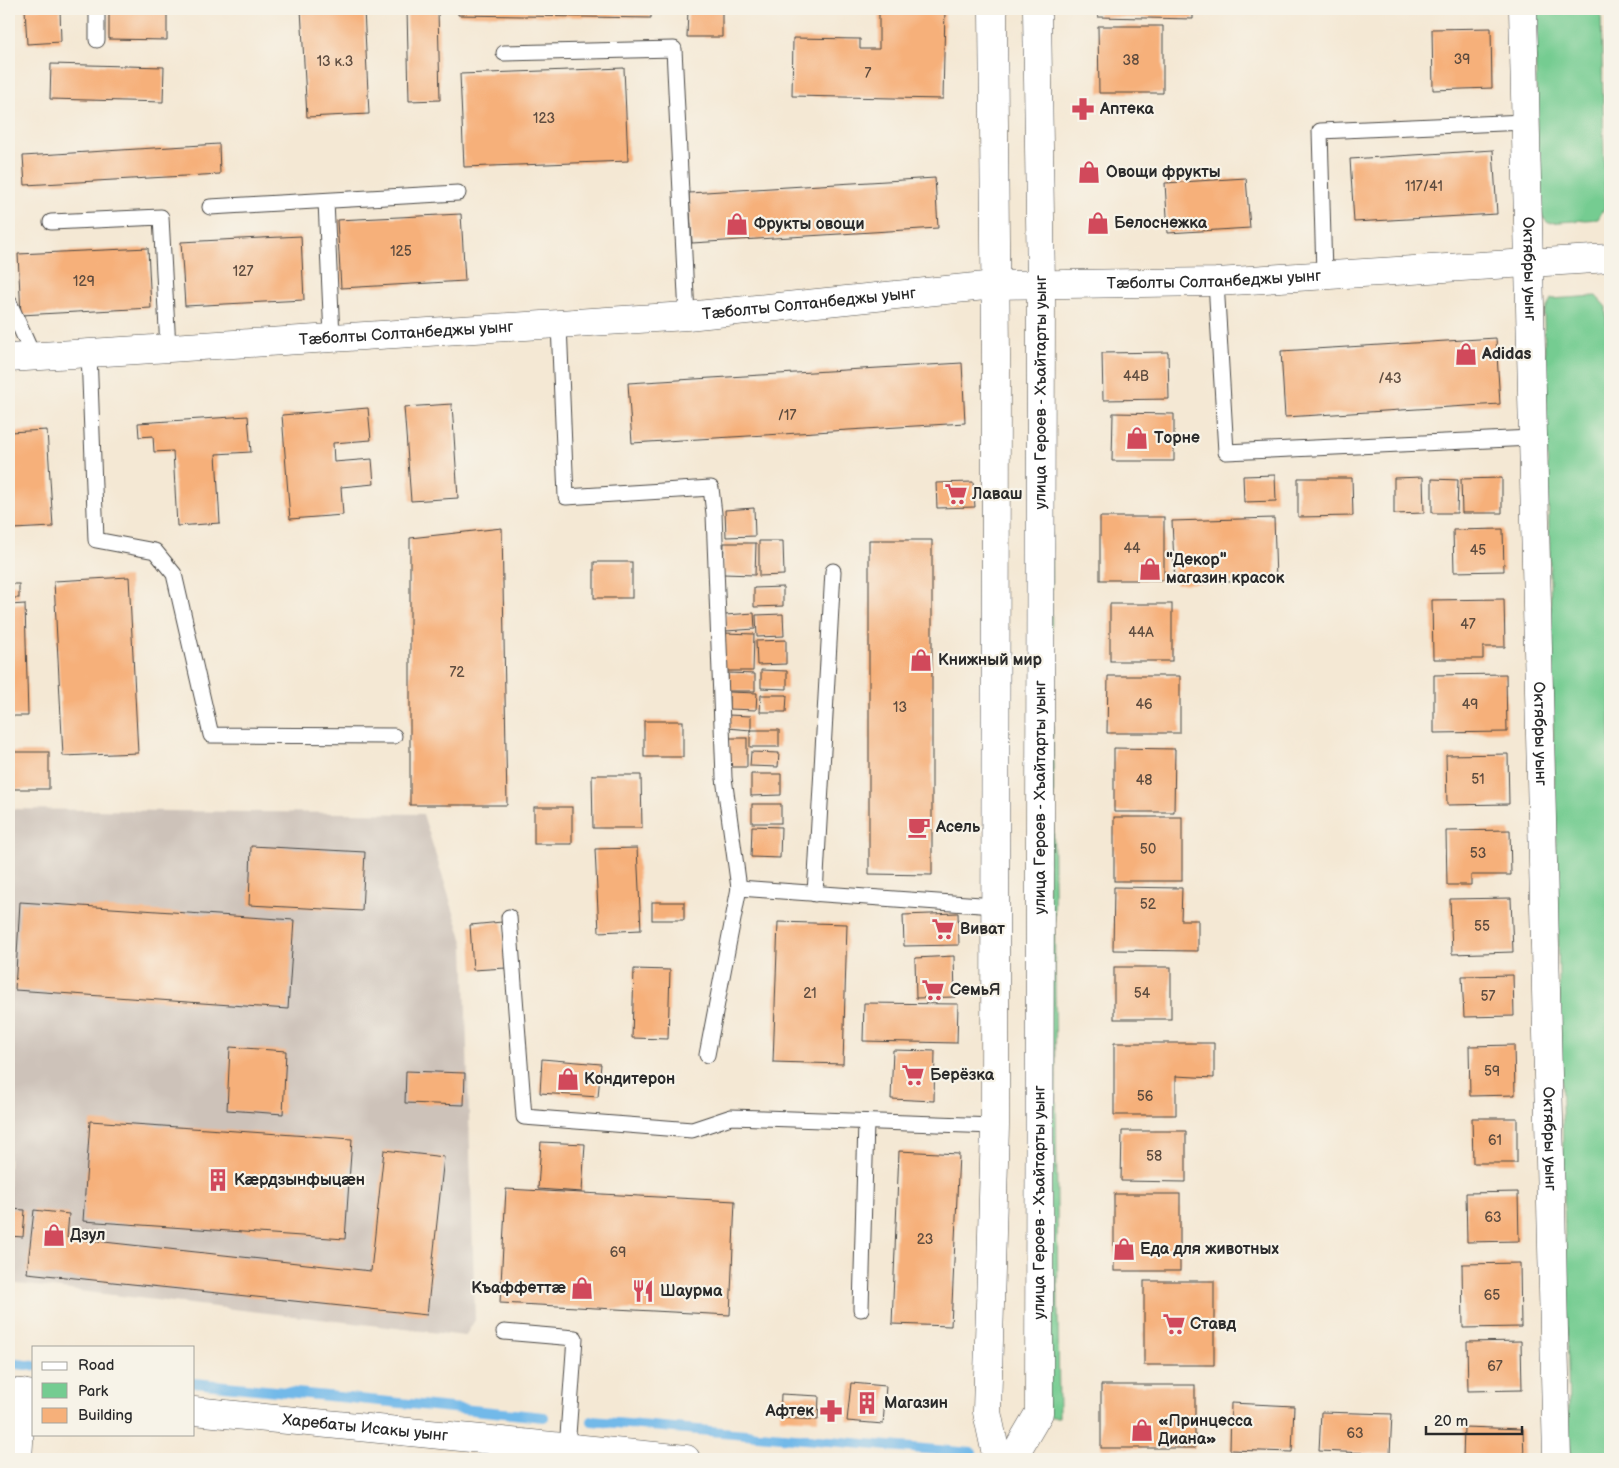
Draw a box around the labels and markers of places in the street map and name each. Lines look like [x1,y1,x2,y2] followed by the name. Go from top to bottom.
[1070,96,1096,122] pharmacy icon: Аптека
[1099,100,1154,119] place label: Аптека
[1076,159,1102,185] shop icon: Овощи фрукты
[1106,163,1221,182] place label: Овощи фрукты
[1085,210,1111,236] shop icon: Белоснежка
[724,211,750,237] shop icon: Фрукты овощи
[1114,214,1208,233] place label: Белоснежка
[754,215,864,234] place label: Фрукты овощи
[1453,341,1479,367] shop icon: Adidas
[1481,345,1532,364] place label: Adidas
[1124,425,1150,451] shop icon: Торне
[1154,429,1200,448] place label: Торне
[943,481,969,507] supermarket icon: Лаваш
[971,485,1022,504] place label: Лаваш
[1166,551,1285,588] place label: "Декор" магазин красок
[1137,556,1163,582] shop icon: "Декор" магазин красок
[908,647,934,673] shop icon: Книжный мир
[938,651,1042,670] place label: Книжный мир
[906,814,932,840] cafe icon: Асель
[935,818,981,837] place label: Асель
[930,916,956,942] supermarket icon: Виват
[960,920,1005,939] place label: Виват
[920,977,946,1003] supermarket icon: СемьЯ
[950,981,1000,1000] place label: СемьЯ
[900,1062,926,1088] supermarket icon: Берёзка
[555,1066,581,1092] shop icon: Кондитерон
[930,1066,995,1085] place label: Берёзка
[584,1070,675,1089] place label: Кондитерон
[205,1167,231,1193] building icon: Кæрдзынфыцæн
[234,1171,365,1190] place label: Кæрдзынфыцæн
[41,1222,67,1248] shop icon: Дзул
[70,1226,106,1245] place label: Дзул
[1111,1236,1137,1262] shop icon: Еда для животных
[1140,1240,1279,1259] place label: Еда для животных
[569,1275,595,1301] shop icon: Къаффеттæ
[630,1278,656,1304] restaurant icon: Шаурма
[471,1279,566,1298] place label: Къаффеттæ
[660,1282,723,1301] place label: Шаурма
[1161,1311,1187,1337] supermarket icon: Ставд
[1190,1315,1236,1334] place label: Ставд
[854,1390,880,1416] building icon: Магазин
[884,1394,948,1413] place label: Магазин
[818,1398,844,1424] pharmacy icon: Афтек
[764,1402,814,1421] place label: Афтек
[1158,1412,1253,1449] place label: «Принцесса Диана»
[1129,1417,1155,1443] shop icon: «Принцесса Диана»

